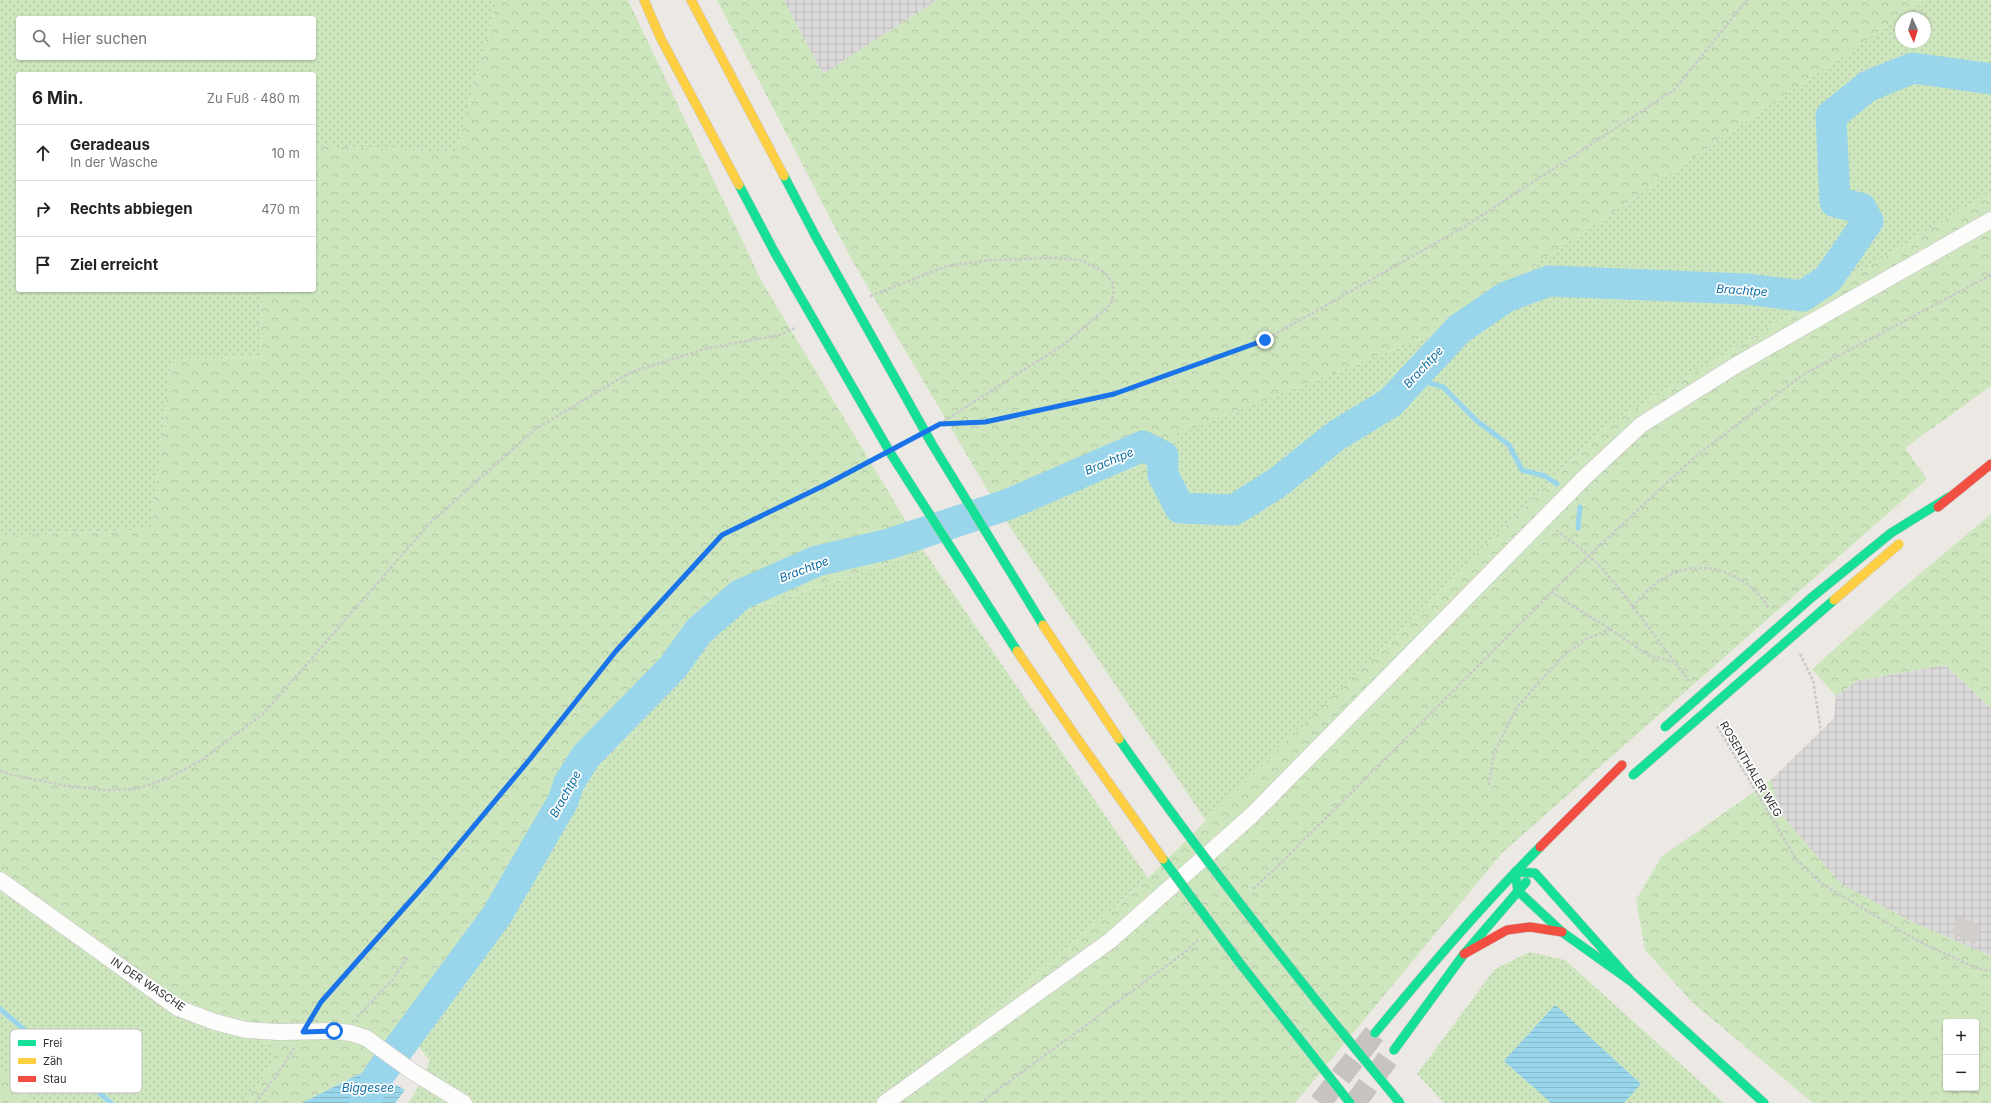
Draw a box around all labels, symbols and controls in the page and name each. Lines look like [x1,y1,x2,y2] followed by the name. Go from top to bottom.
[1895,12,1931,48] north arrow
[16,16,316,60] search box
[30,27,52,49] icon: search
[62,29,147,48] text: Hier suchen
[32,88,84,108] text: 6 Min.
[207,90,300,106] text: Zu Fuß · 480 m
[70,135,150,154] text: Geradeaus
[32,142,54,164] icon: ahead
[271,145,300,161] text: 10 m
[70,154,158,170] text: In der Wasche
[32,198,54,220] icon: right
[70,199,192,218] text: Rechts abbiegen
[261,201,300,217] text: 470 m
[32,254,54,276] icon: arrive
[70,255,158,274] text: Ziel erreicht
[1716,281,1768,299] water label: Brachtpe
[1256,331,1274,349] route end
[1400,343,1446,391] water label: Brachtpe
[1082,444,1136,478] water label: Brachtpe
[777,553,831,585] water label: Brachtpe
[1717,719,1785,819] street label: ROSENTHALER WEG
[546,768,584,820] water label: Brachtpe
[108,954,188,1014] street label: IN DER WASCHE
[1943,1019,1979,1091] map controls
[1943,1019,1979,1055] button: +
[325,1022,343,1040] route start
[10,1029,142,1093] legend
[43,1036,62,1050] text: Frei
[43,1054,63,1068] text: Zäh
[1943,1055,1979,1091] button: −
[43,1072,66,1086] text: Stau
[342,1080,394,1095] water label: Biggesee

